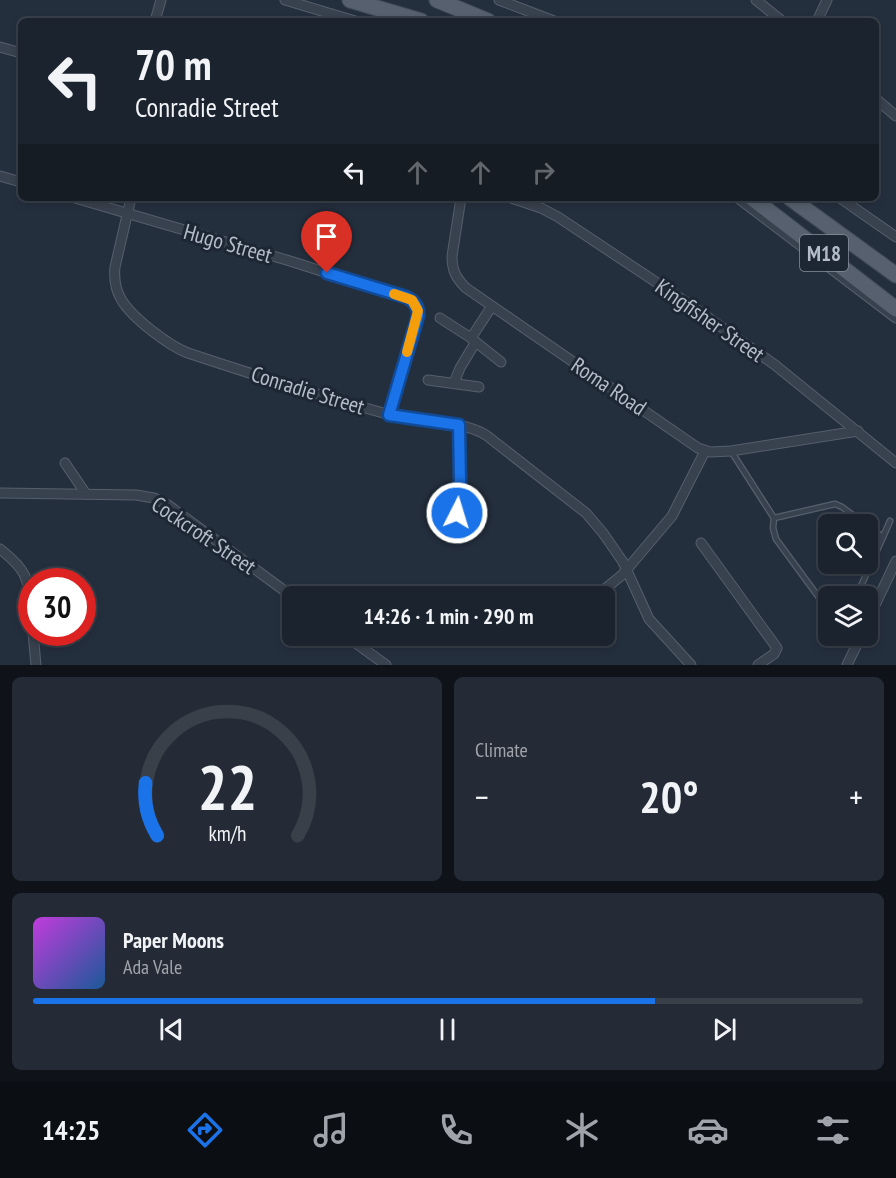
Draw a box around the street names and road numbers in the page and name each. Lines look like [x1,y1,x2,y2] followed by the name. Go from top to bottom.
[181,217,275,269] street label: Hugo Street
[800,235,848,271] road number: M18
[650,272,770,368] street label: Kingfisher Street
[566,351,652,421] street label: Roma Road
[248,360,368,420] street label: Conradie Street
[146,490,262,580] street label: Cockcroft Street

